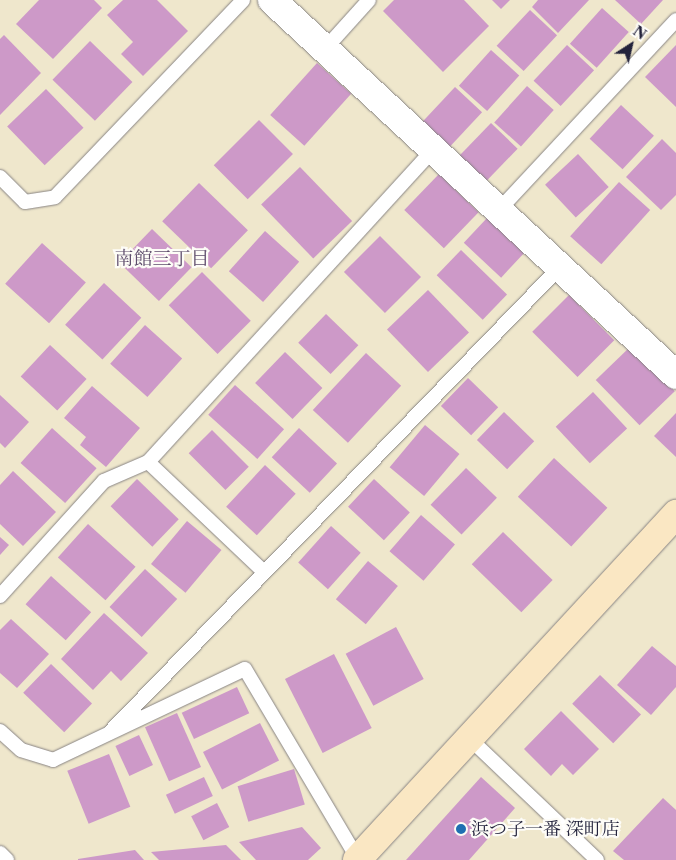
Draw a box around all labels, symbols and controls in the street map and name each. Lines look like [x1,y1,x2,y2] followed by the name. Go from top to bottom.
[606,20,656,70] north arrow
[629,22,650,44] text: N
[115,248,209,270] district label: 南館三丁目
[471,818,620,840] place label: 浜つ子一番 深町店
[455,823,467,835] marker: 浜つ子一番 深町店

